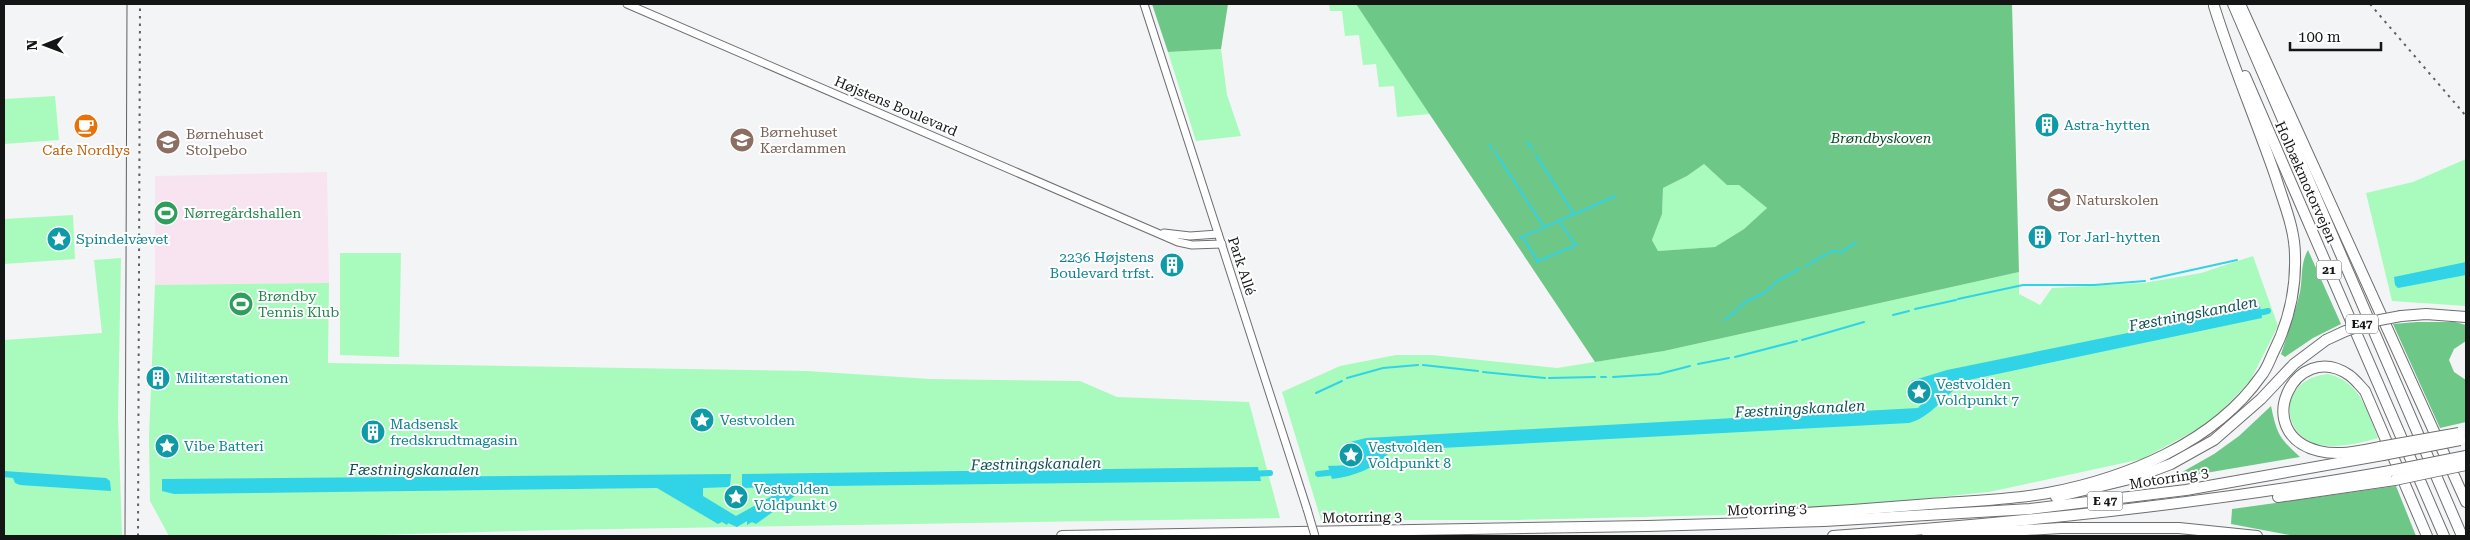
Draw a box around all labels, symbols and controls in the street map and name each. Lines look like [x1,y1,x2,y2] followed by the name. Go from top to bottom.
[20,20,70,70] north arrow
[2290,20,2381,52] scale bar
[2298,28,2341,46] text: 100 m
[24,39,40,51] text: N
[832,73,960,139] street label: Højstens Boulevard
[2034,112,2060,138] building icon: Astra-hytten
[73,113,99,139] cafe icon: Cafe Nordlys
[2064,117,2150,133] place label: Astra-hytten
[2272,119,2340,245] street label: Holbækmotorvejen
[760,124,846,156] place label: Børnehuset Kærdammen
[186,126,264,158] place label: Børnehuset Stolpebo
[729,127,755,153] school or university icon: Børnehuset Kærdammen
[155,129,181,155] school or university icon: Børnehuset Stolpebo
[1830,130,1932,146] park label: Brøndbyskoven
[42,142,130,158] place label: Cafe Nordlys
[2046,187,2072,213] school or university icon: Naturskolen
[2076,192,2159,208] place label: Naturskolen
[153,200,179,226] sports icon: Nørregårdshallen
[184,205,301,221] place label: Nørregårdshallen
[2027,224,2053,250] building icon: Tor Jarl-hytten
[46,226,72,252] place icon: Spindelvævet
[2058,229,2161,245] place label: Tor Jarl-hytten
[76,231,168,247] place label: Spindelvævet
[1225,235,1259,298] street label: Park Allé
[1050,249,1154,281] place label: 2236 Højstens Boulevard trfst.
[1159,252,1185,278] building icon: 2236 Højstens Boulevard trfst.
[2316,260,2342,280] road number: 21
[258,288,339,320] place label: Brøndby Tennis Klub
[228,291,254,317] sports icon: Brøndby Tennis Klub
[2126,293,2259,335] water label: Fæstningskanalen
[2346,314,2378,334] road number: E47
[145,365,171,391] building icon: Militærstationen
[176,370,289,386] place label: Militærstationen
[1936,376,2019,408] place label: Vestvolden Voldpunkt 7
[1906,379,1932,405] place icon: Vestvolden Voldpunkt 7
[1733,397,1866,421] water label: Fæstningskanalen
[689,407,715,433] place icon: Vestvolden
[720,412,795,428] place label: Vestvolden
[390,416,518,448] place label: Madsensk fredskrudtmagasin
[360,419,386,445] building icon: Madsensk fredskrudtmagasin
[154,433,180,459] place icon: Vibe Batteri
[184,438,264,454] place label: Vibe Batteri
[1368,439,1451,471] place label: Vestvolden Voldpunkt 8
[1338,442,1364,468] place icon: Vestvolden Voldpunkt 8
[970,454,1101,474] water label: Fæstningskanalen
[348,461,479,479] water label: Fæstningskanalen
[2128,464,2210,492] street label: Motorring 3
[754,481,837,513] place label: Vestvolden Voldpunkt 9
[723,484,749,510] place icon: Vestvolden Voldpunkt 9
[2088,492,2122,511] road number: E 47
[1727,500,1807,518] street label: Motorring 3
[1322,508,1402,526] street label: Motorring 3

